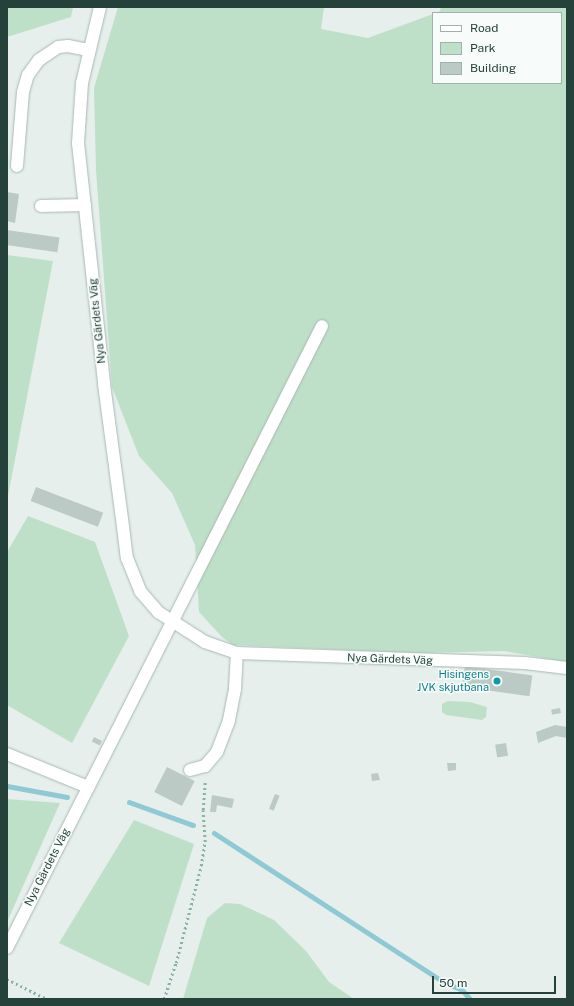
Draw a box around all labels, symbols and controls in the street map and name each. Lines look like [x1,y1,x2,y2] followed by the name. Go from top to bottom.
[432,12,562,84] legend
[470,21,498,35] text: Road
[470,41,496,55] text: Park
[470,61,516,75] text: Building
[86,278,108,364] street label: Nya Gärdets Väg
[347,651,433,667] street label: Nya Gärdets Väg
[417,668,489,694] place label: Hisingens JVK skjutbana
[492,676,502,686] marker: Hisingens JVK skjutbana
[22,826,72,908] street label: Nya Gärdets Väg
[434,968,558,994] scale bar
[439,976,467,990] text: 50 m

